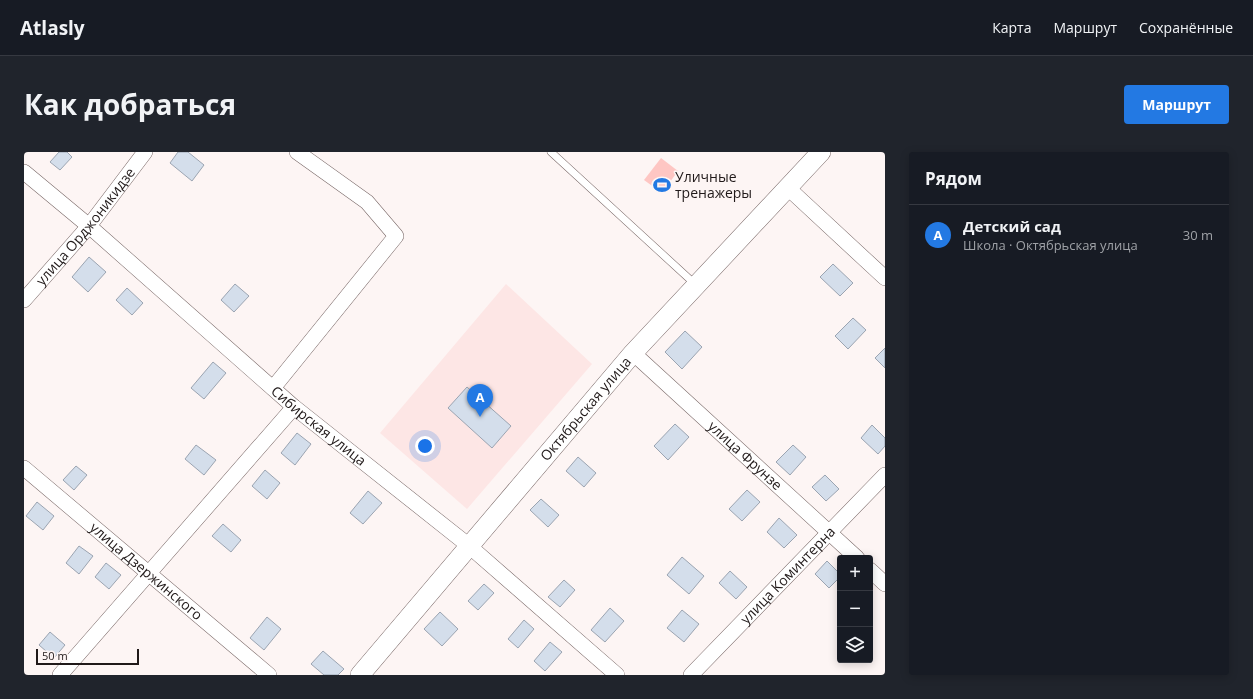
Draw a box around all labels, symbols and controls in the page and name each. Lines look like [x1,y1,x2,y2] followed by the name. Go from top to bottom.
[20,15,85,41] text: Atlasly
[992,18,1031,37] text: Карта
[1053,18,1117,37] text: Маршрут
[1139,18,1233,37] text: Сохранённые
[24,85,236,123] text: Как добраться
[1124,85,1229,124] button: Маршрут
[31,163,139,289] street label: улица Орджоникидзе
[675,167,752,202] place label: Уличные тренажеры
[925,167,982,190] text: Рядом
[652,175,672,195] sports icon: Уличные тренажеры
[963,216,1061,236] text: Детский сад
[934,226,942,244] text: A
[1183,226,1213,244] text: 30 m
[963,236,1138,254] text: Школа · Октябрьская улица
[536,352,635,465] street label: Октябрьская улица
[267,381,370,470] street label: Сибирская улица
[467,384,493,417] pin: A
[704,416,787,494] street label: улица Фрунзе
[415,436,435,456] your location
[86,518,207,624] street label: улица Дзержинского
[736,522,839,628] street label: улица Коминтерна
[837,555,873,663] map controls
[837,555,873,591] button: +
[837,591,873,627] button: −
[837,627,873,663] button: layers
[36,647,139,666] scale bar
[42,648,68,663] text: 50 m

